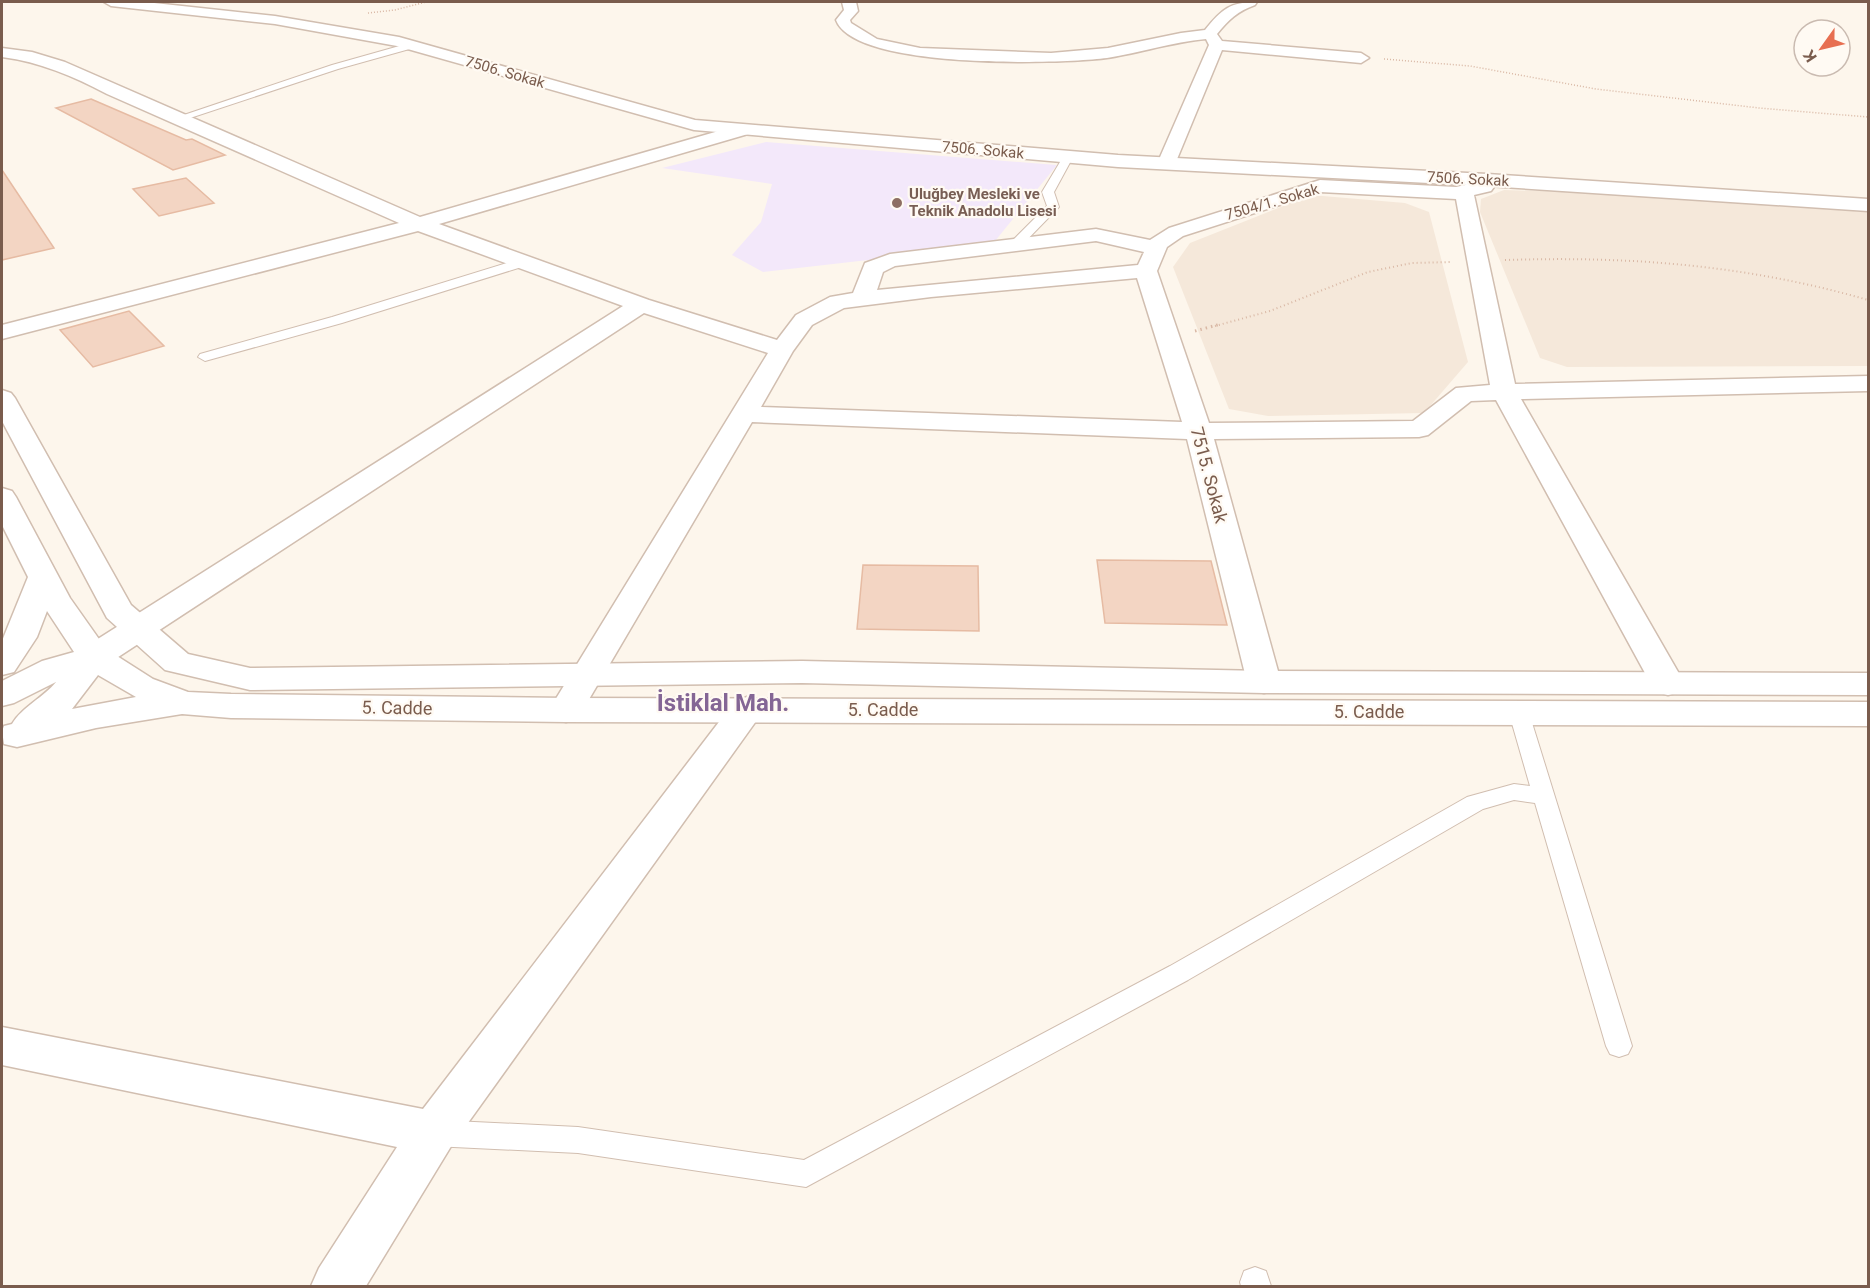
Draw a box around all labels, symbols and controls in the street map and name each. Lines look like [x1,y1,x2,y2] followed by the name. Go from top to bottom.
[1792,18,1852,78] north arrow
[1799,46,1821,66] text: K
[463,52,547,92] street label: 7506. Sokak
[941,137,1025,163] street label: 7506. Sokak
[1426,168,1510,190] street label: 7506. Sokak
[1223,180,1321,224] street label: 7504/1. Sokak
[909,185,1057,220] place label: Uluğbey Mesleki ve Teknik Anadolu Lisesi
[890,196,904,210] marker: Uluğbey Mesleki ve Teknik Anadolu Lisesi
[1187,424,1233,526] street label: 7515. Sokak
[657,689,789,717] district label: İstiklal Mah.
[361,696,433,719] street label: 5. Cadde
[848,699,918,720] street label: 5. Cadde
[1334,701,1404,722] street label: 5. Cadde

